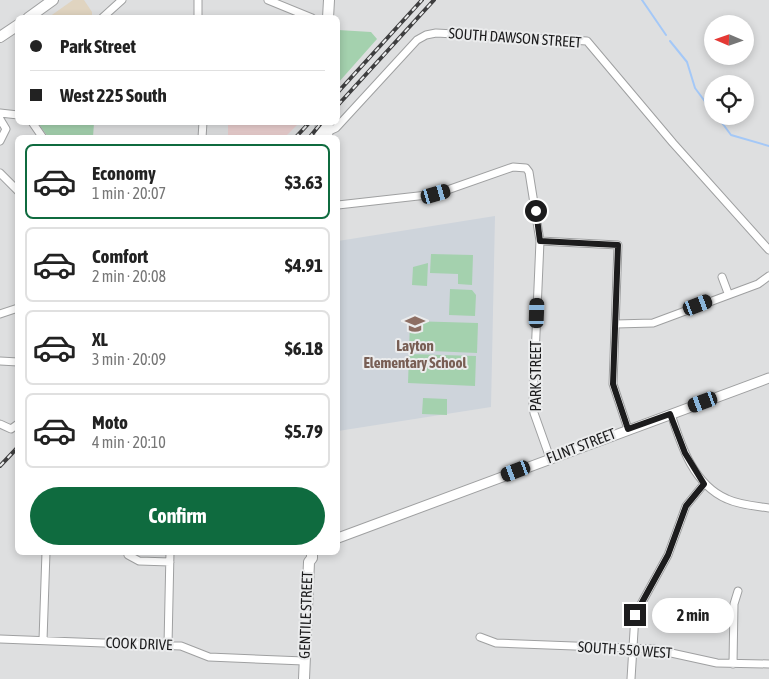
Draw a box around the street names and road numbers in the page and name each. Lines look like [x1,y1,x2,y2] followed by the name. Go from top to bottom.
[448,24,583,51] street label: SOUTH DAWSON STREET
[527,340,544,411] street label: PARK STREET
[544,424,618,467] street label: FLINT STREET
[295,571,316,659] street label: GENTILE STREET
[105,634,173,653] street label: COOK DRIVE
[577,638,673,661] street label: SOUTH 550 WEST

